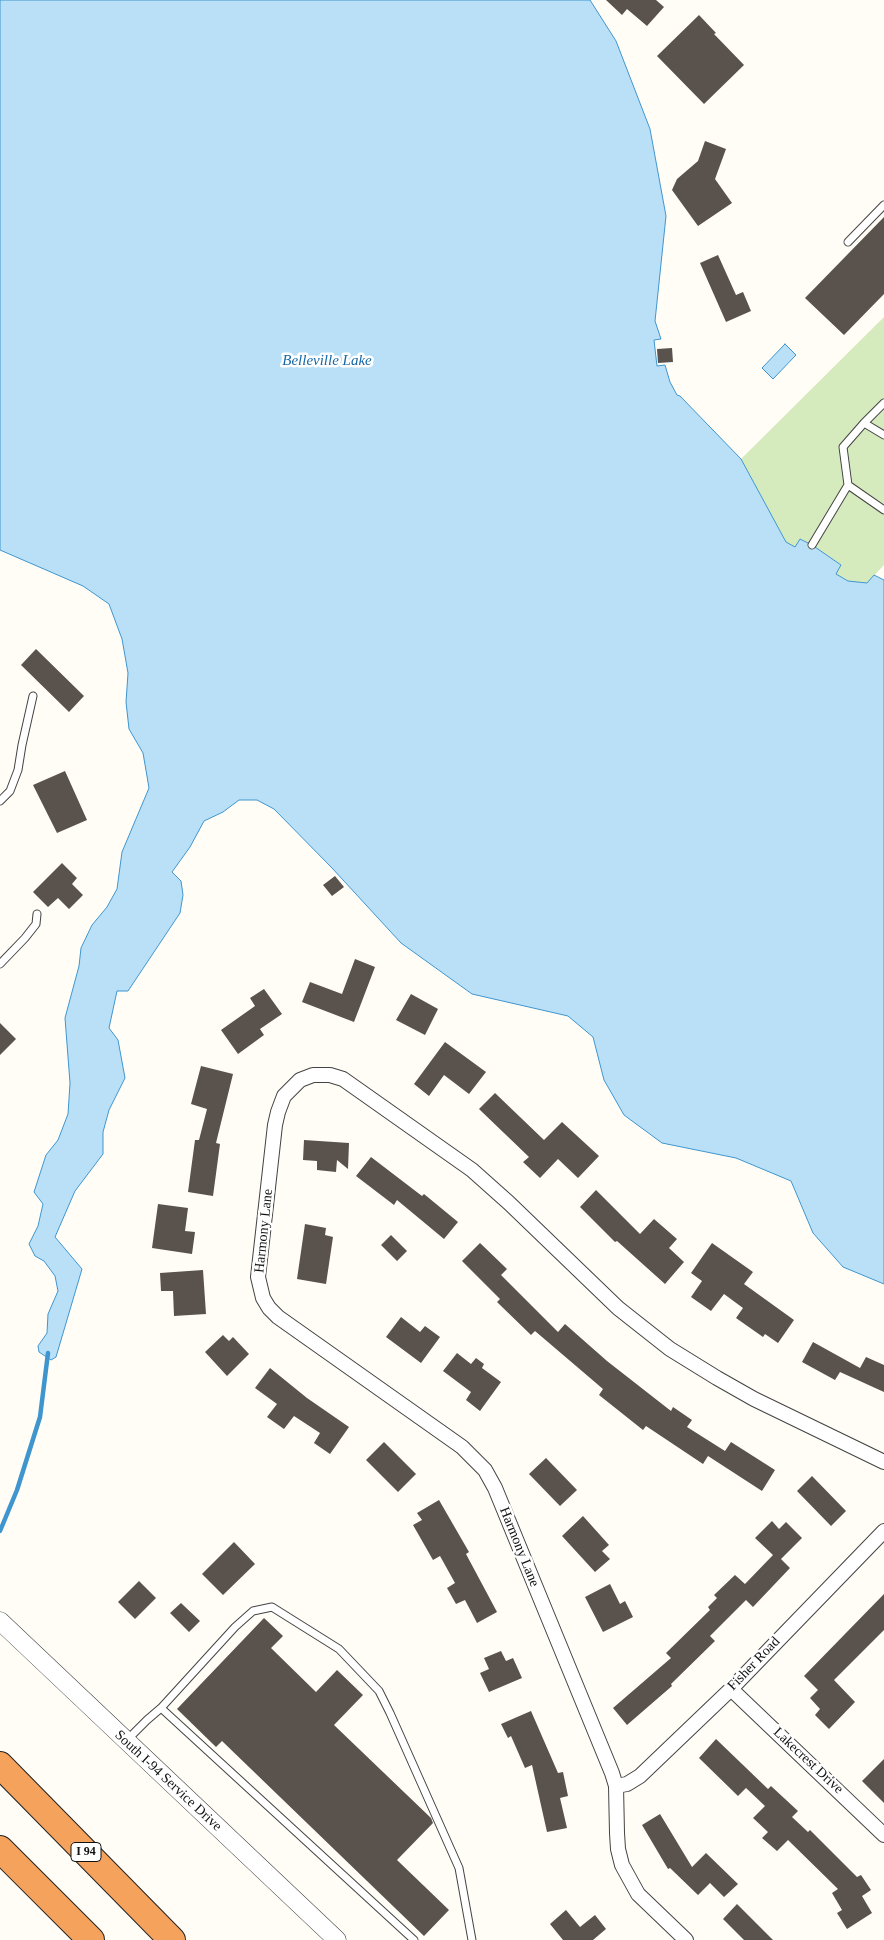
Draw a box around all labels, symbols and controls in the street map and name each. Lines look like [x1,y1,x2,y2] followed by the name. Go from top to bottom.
[282,352,372,370] water label: Belleville Lake
[251,1188,277,1274] street label: Harmony Lane
[495,1505,543,1589] street label: Harmony Lane
[724,1634,784,1694] street label: Fisher Road
[769,1724,847,1798] street label: Lakecrest Drive
[111,1727,225,1835] street label: South I-94 Service Drive
[71,1842,101,1861] road number: I 94

